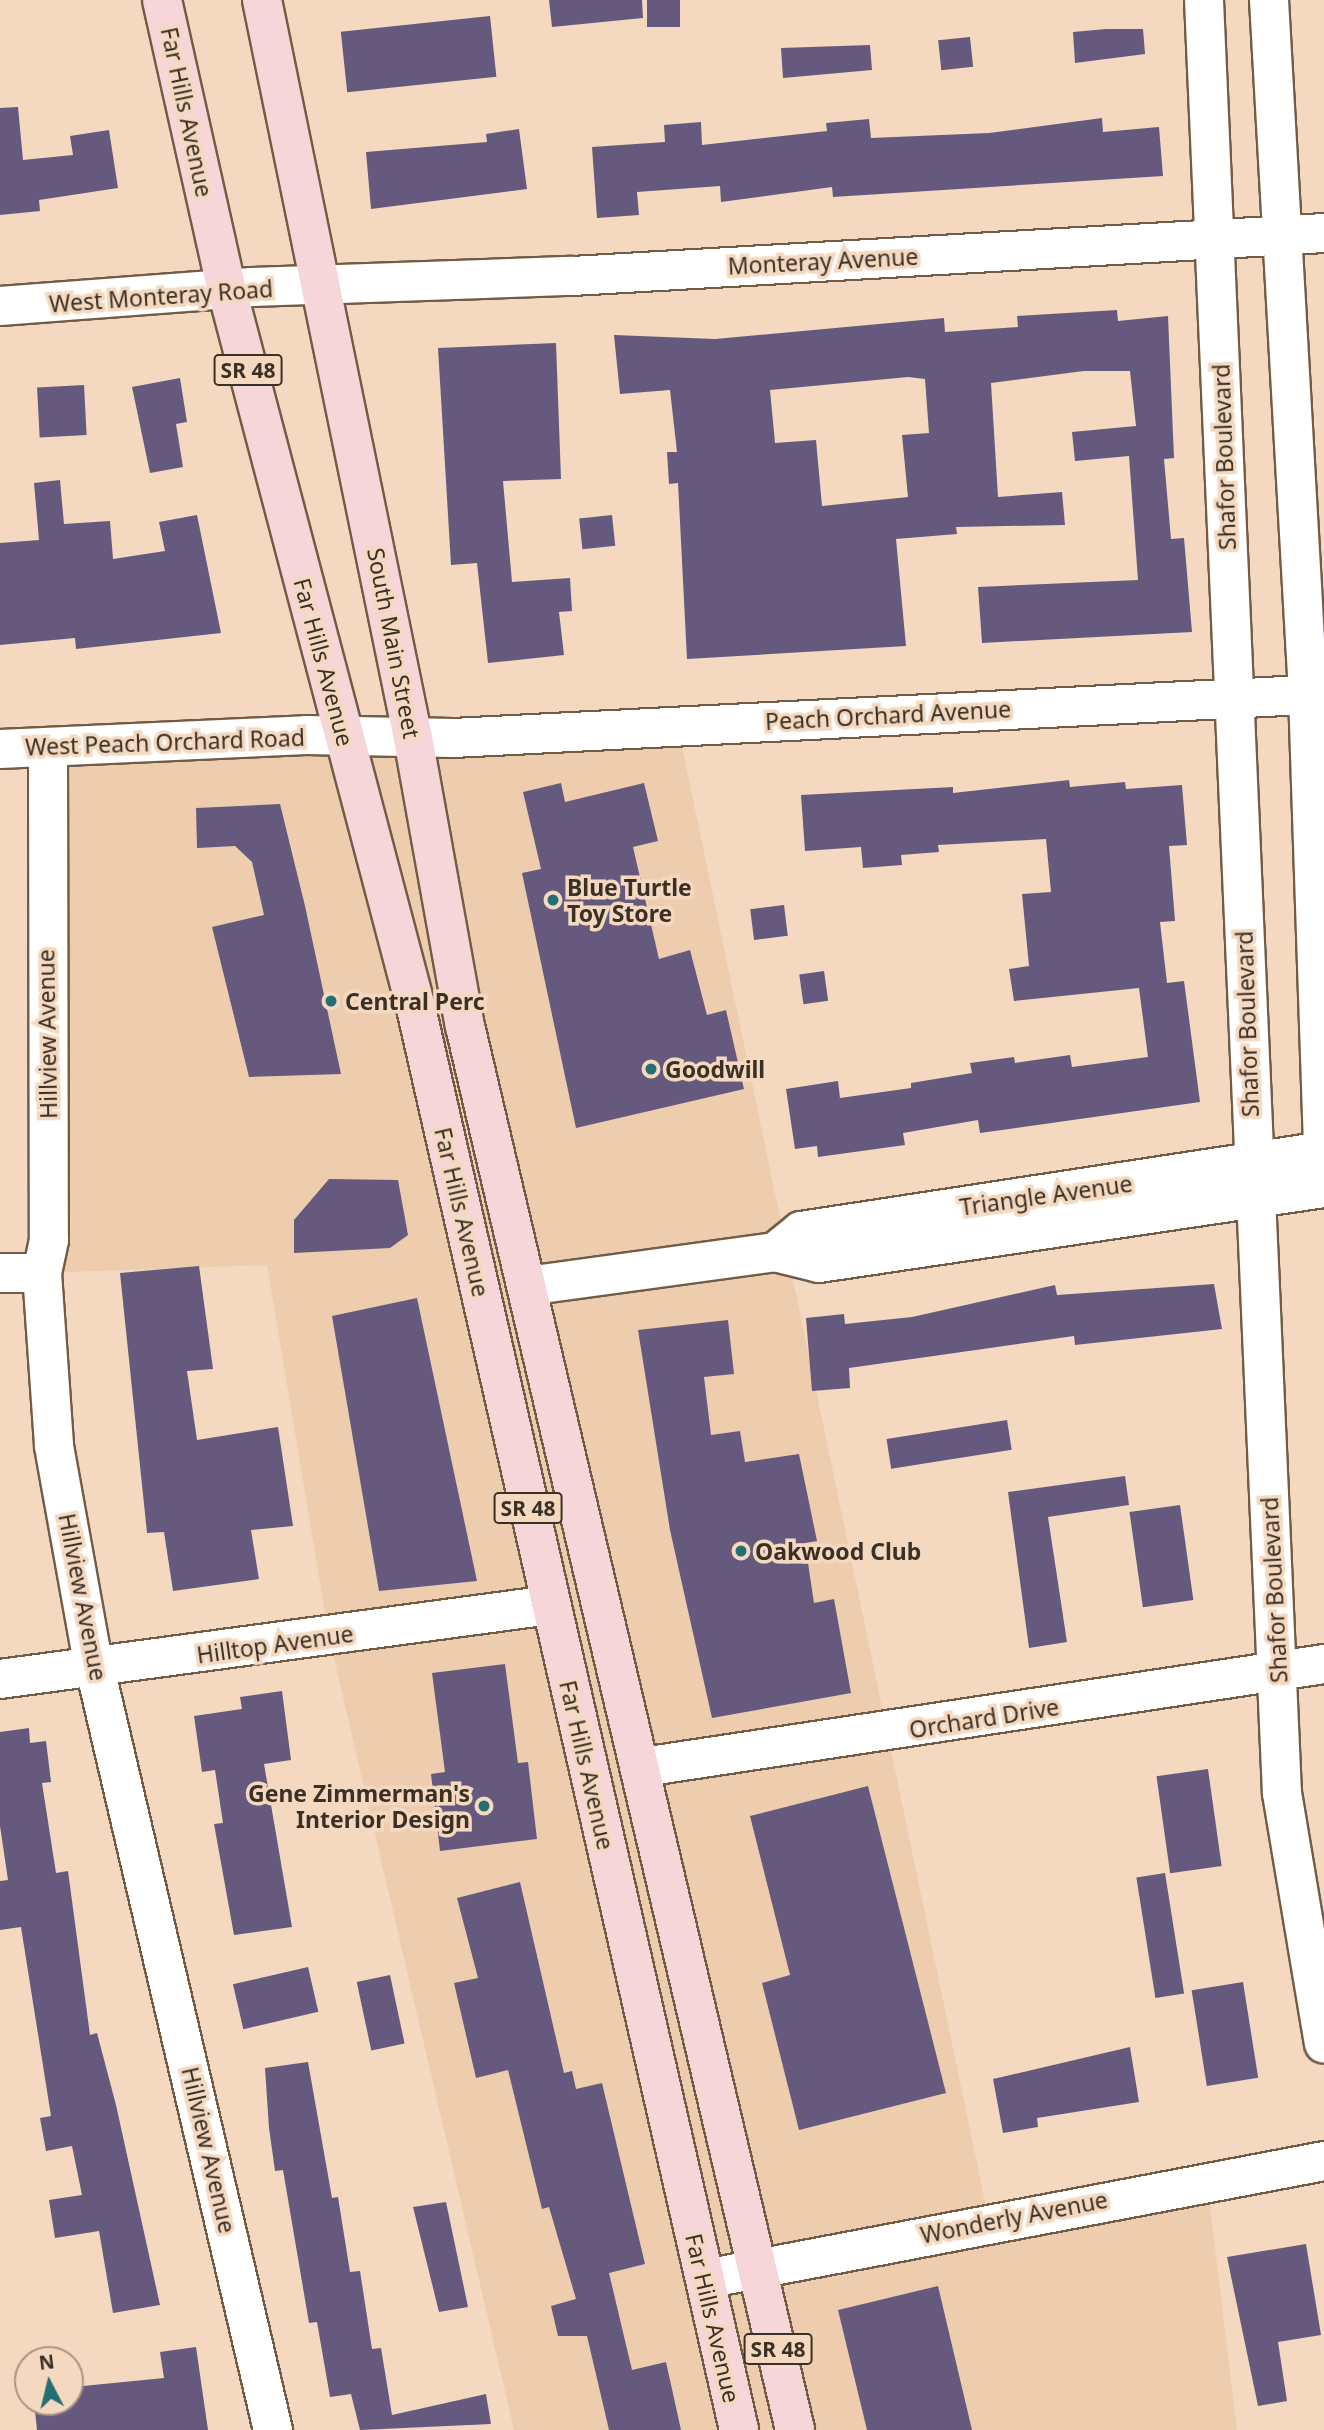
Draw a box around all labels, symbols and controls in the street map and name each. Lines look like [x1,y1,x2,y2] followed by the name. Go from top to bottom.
[156,25,218,199] street label: Far Hills Avenue
[727,242,919,280] street label: Monteray Avenue
[48,274,274,318] street label: West Monteray Road
[213,352,283,388] road number: SR 48
[1207,363,1241,551] street label: Shafor Boulevard
[362,545,426,741] street label: South Main Street
[288,575,360,749] street label: Far Hills Avenue
[764,695,1012,735] street label: Peach Orchard Avenue
[25,723,305,761] street label: West Peach Orchard Road
[567,873,692,927] place label: Blue Turtle Toy Store
[545,892,561,908] marker: Blue Turtle Toy Store
[1230,930,1264,1118] street label: Shafor Boulevard
[32,949,62,1119] street label: Hillview Avenue
[345,987,485,1015] place label: Central Perc
[323,993,339,1009] marker: Central Perc
[665,1055,765,1083] place label: Goodwill
[643,1061,659,1077] marker: Goodwill
[429,1125,495,1299] street label: Far Hills Avenue
[958,1169,1134,1221] street label: Triangle Avenue
[493,1490,563,1526] road number: SR 48
[1255,1496,1293,1684] street label: Shafor Boulevard
[53,1511,113,1683] street label: Hillview Avenue
[755,1537,921,1565] place label: Oakwood Club
[733,1543,749,1559] marker: Oakwood Club
[195,1619,355,1669] street label: Hilltop Avenue
[554,1678,620,1852] street label: Far Hills Avenue
[907,1693,1061,1743] street label: Orchard Drive
[248,1779,470,1833] place label: Gene Zimmerman's Interior Design
[476,1798,492,1814] marker: Gene Zimmerman's Interior Design
[176,2064,242,2236] street label: Hillview Avenue
[918,2185,1110,2249] street label: Wonderly Avenue
[680,2231,746,2405] street label: Far Hills Avenue
[743,2332,813,2366] road number: SR 48
[14,2346,84,2416] north arrow
[37,2348,56,2376] text: N

